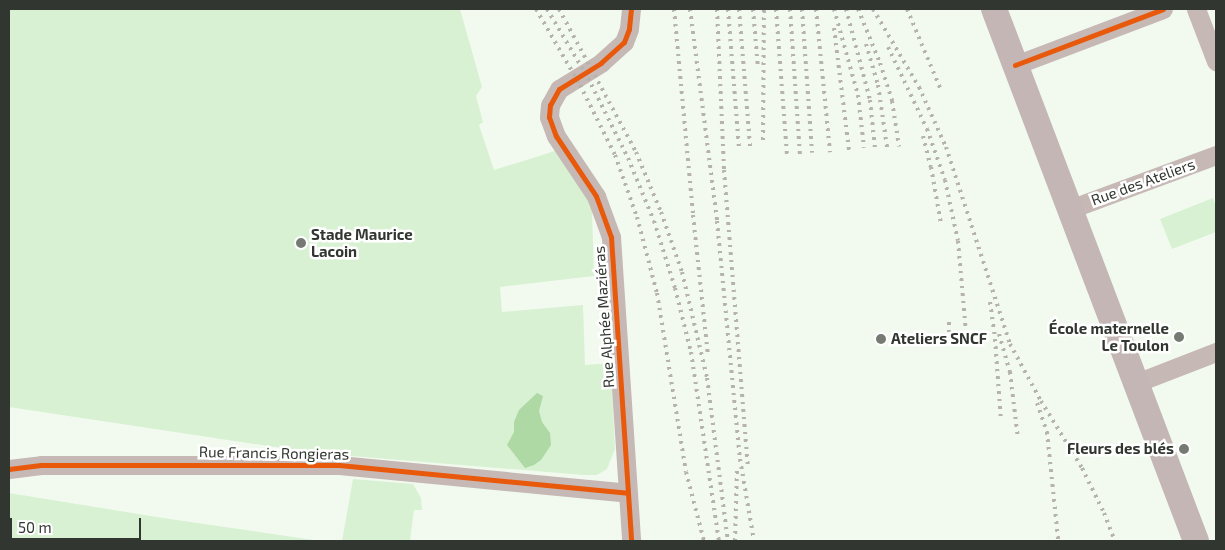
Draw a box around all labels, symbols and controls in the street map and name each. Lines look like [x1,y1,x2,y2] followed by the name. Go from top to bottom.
[1088,155,1198,209] street label: Rue des Ateliers
[311,225,413,260] place label: Stade Maurice Lacoin
[295,237,307,249] marker: Stade Maurice Lacoin
[590,245,618,389] street label: Rue Alphée Maziéras
[1049,319,1169,354] place label: École maternelle Le Toulon
[891,330,987,348] place label: Ateliers SNCF
[1173,331,1185,343] marker: École maternelle Le Toulon
[875,333,887,345] marker: Ateliers SNCF
[1067,440,1174,458] place label: Fleurs des blés
[199,443,349,463] street label: Rue Francis Rongieras
[1178,443,1190,455] marker: Fleurs des blés
[12,508,144,540] scale bar
[18,518,52,536] text: 50 m

